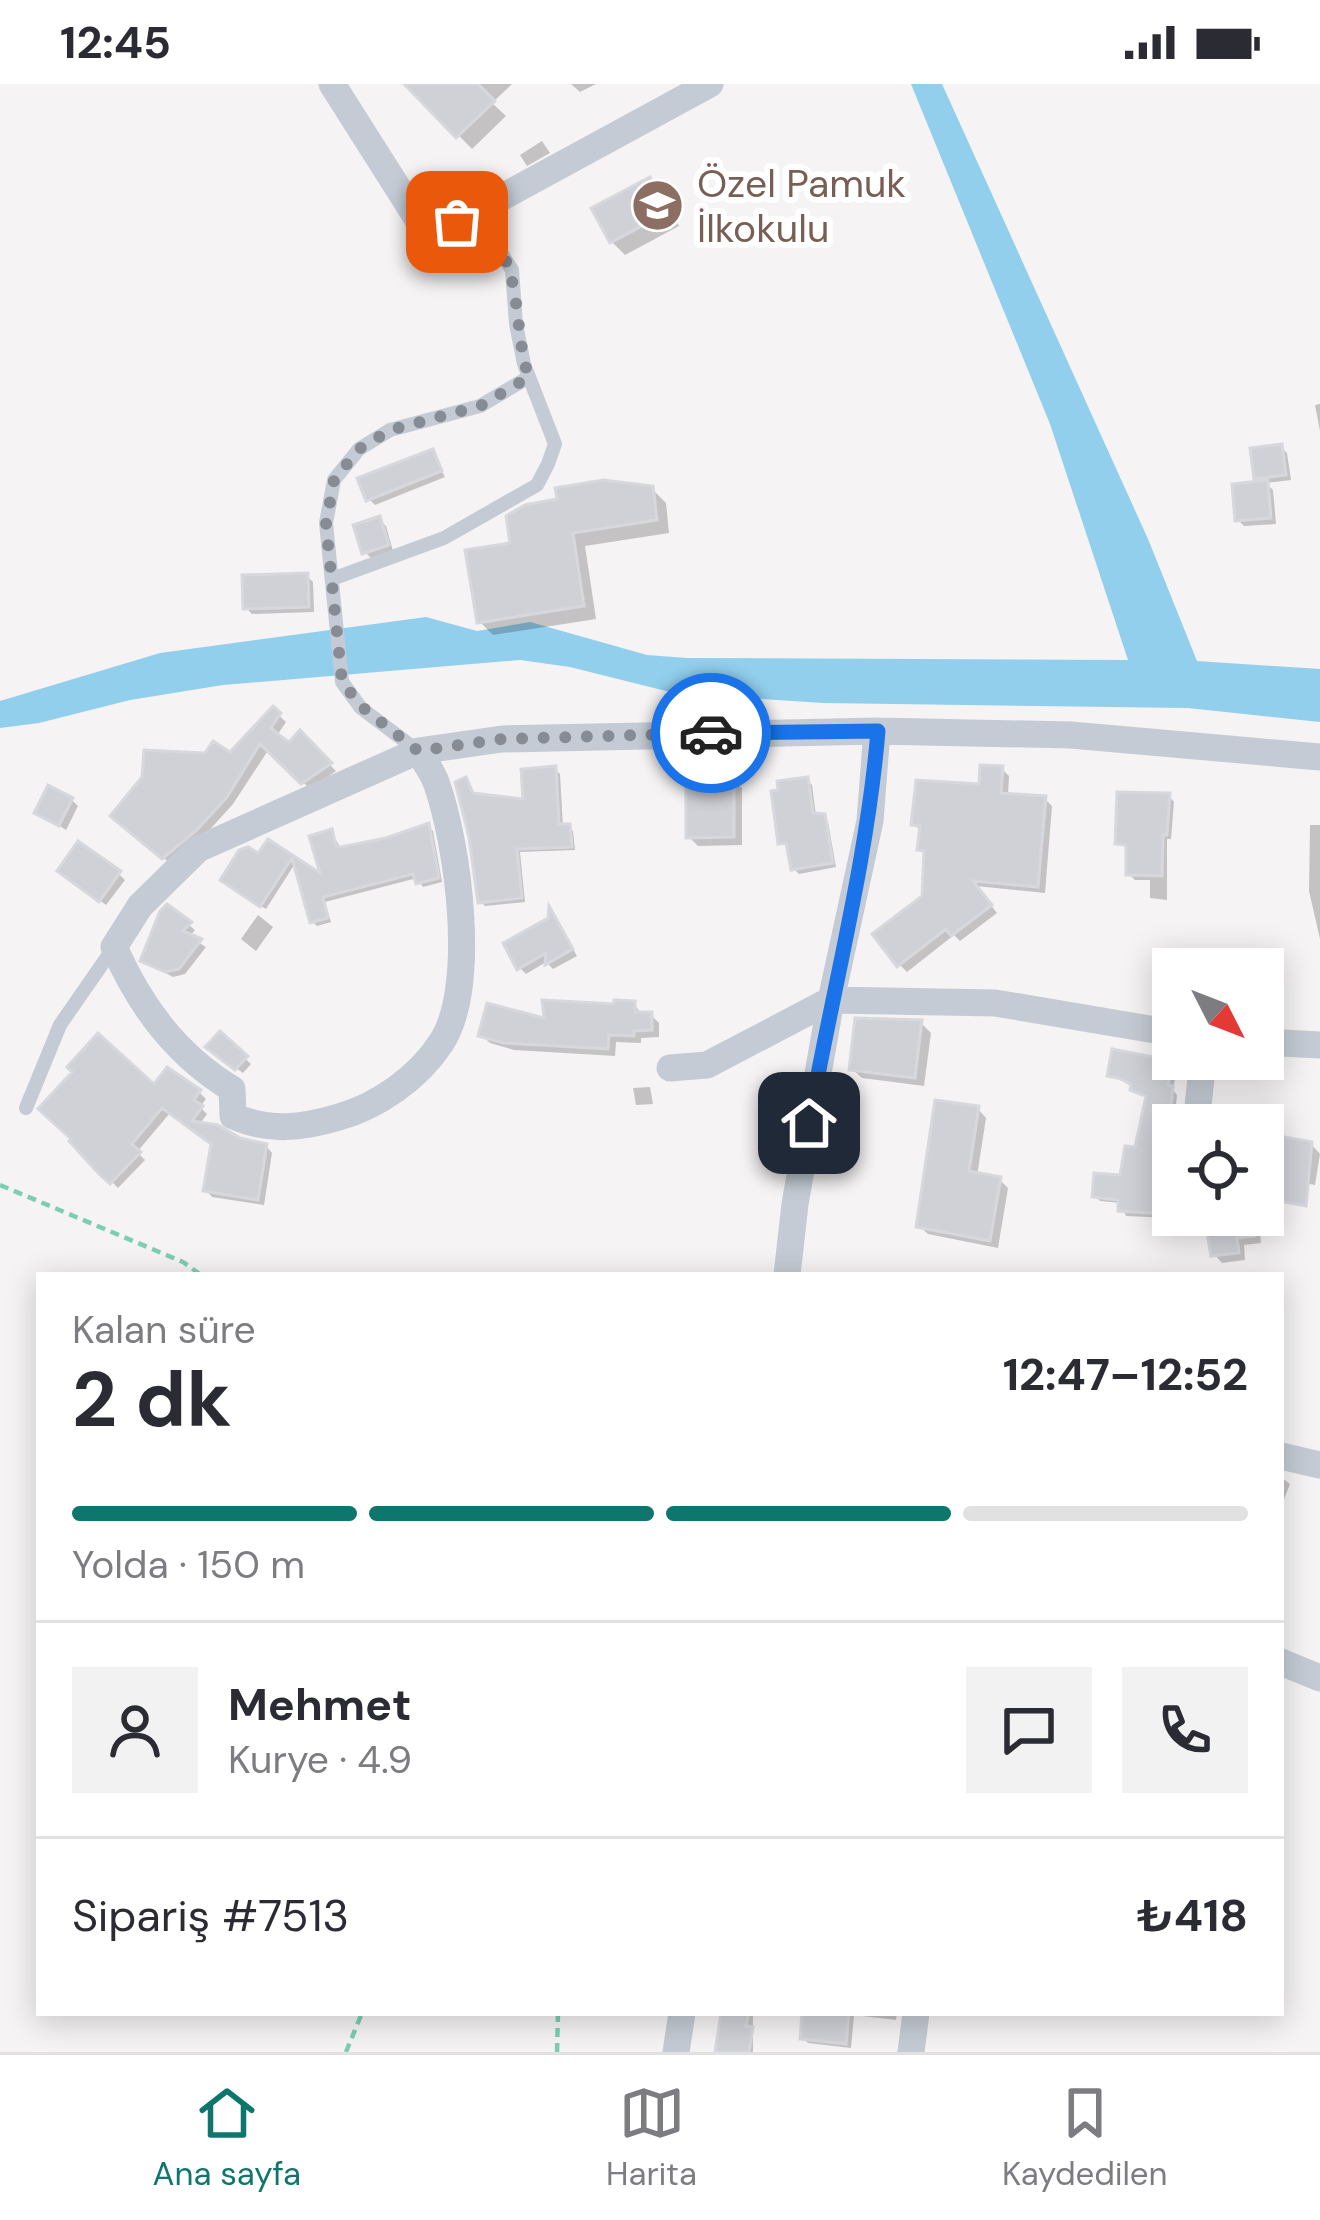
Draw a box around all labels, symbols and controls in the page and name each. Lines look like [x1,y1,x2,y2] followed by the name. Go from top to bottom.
[60,13,171,72] text: 12:45
[697,158,906,254] place label: Özel Pamuk İlkokulu
[406,171,508,273] pin
[630,177,686,233] school or university icon: Özel Pamuk İlkokulu
[424,189,490,255] icon: bag
[651,673,771,793] courier
[678,700,744,766] icon: car
[1152,948,1284,1080] north arrow
[1152,948,1284,1236] map controls
[758,1072,860,1174] pin
[776,1090,842,1156] icon: home
[1152,1104,1284,1236] button: locate
[72,1304,256,1355] text: Kalan süre
[1003,1345,1248,1404] text: 12:47–12:52
[72,1349,232,1450] text: 2 dk
[72,1539,305,1590] text: Yolda · 150 m
[72,1667,198,1793] button: person
[966,1667,1092,1793] button: chat
[1122,1667,1248,1793] button: phone
[228,1675,411,1734] text: Mehmet
[228,1734,412,1785] text: Kurye · 4.9
[72,1886,349,1945] text: Sipariş #7513
[1137,1886,1248,1945] text: ₺418
[153,2080,301,2195] tab: Ana sayfa
[606,2080,697,2195] tab: Harita
[1002,2080,1167,2195] tab: Kaydedilen

